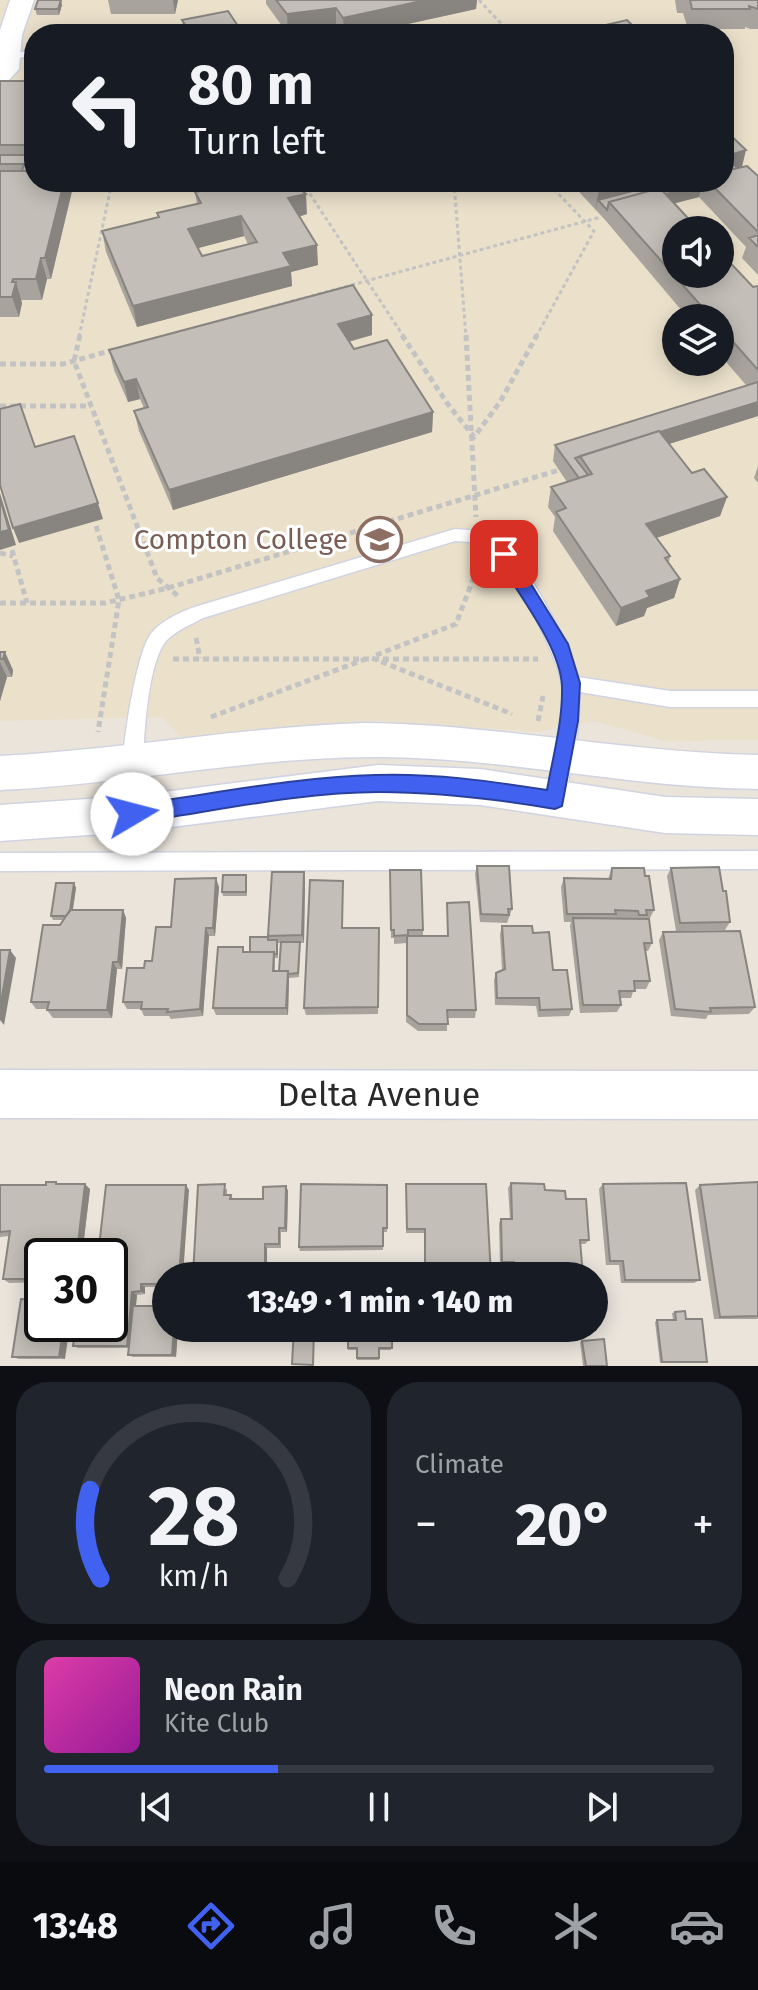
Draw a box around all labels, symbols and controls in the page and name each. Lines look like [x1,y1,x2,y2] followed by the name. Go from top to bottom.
[188,52,314,119] text: 80 m
[56,56,160,160] icon: left
[188,120,326,164] text: Turn left
[662,216,734,376] map controls
[662,216,734,288] button: sound
[662,304,734,376] button: layers
[355,515,403,563] school or university icon: Compton College
[470,520,538,588] pin
[134,523,348,556] place label: Compton College
[482,532,526,576] icon: arrive
[90,772,174,856] position arrow
[278,1074,480,1115] street label: Delta Avenue
[24,1238,128,1342] speed limit sign: 30
[247,1284,513,1320] text: 13:49 · 1 min · 140 m
[415,1449,504,1480] text: Climate
[148,1467,239,1567] text: 28
[515,1489,614,1561] text: 20°
[415,1498,437,1551] text: −
[692,1498,714,1551] text: +
[158,1559,229,1594] text: km/h
[164,1672,303,1708] text: Neon Rain
[164,1708,269,1739] text: Kite Club
[134,1785,178,1829] icon: previous
[357,1785,401,1829] icon: pause
[580,1785,624,1829] icon: next
[183,1898,239,1954] icon: directions
[305,1898,361,1954] icon: music
[426,1898,482,1954] icon: phone
[548,1898,604,1954] icon: climate
[669,1898,725,1954] icon: car
[33,1904,118,1948] text: 13:48

